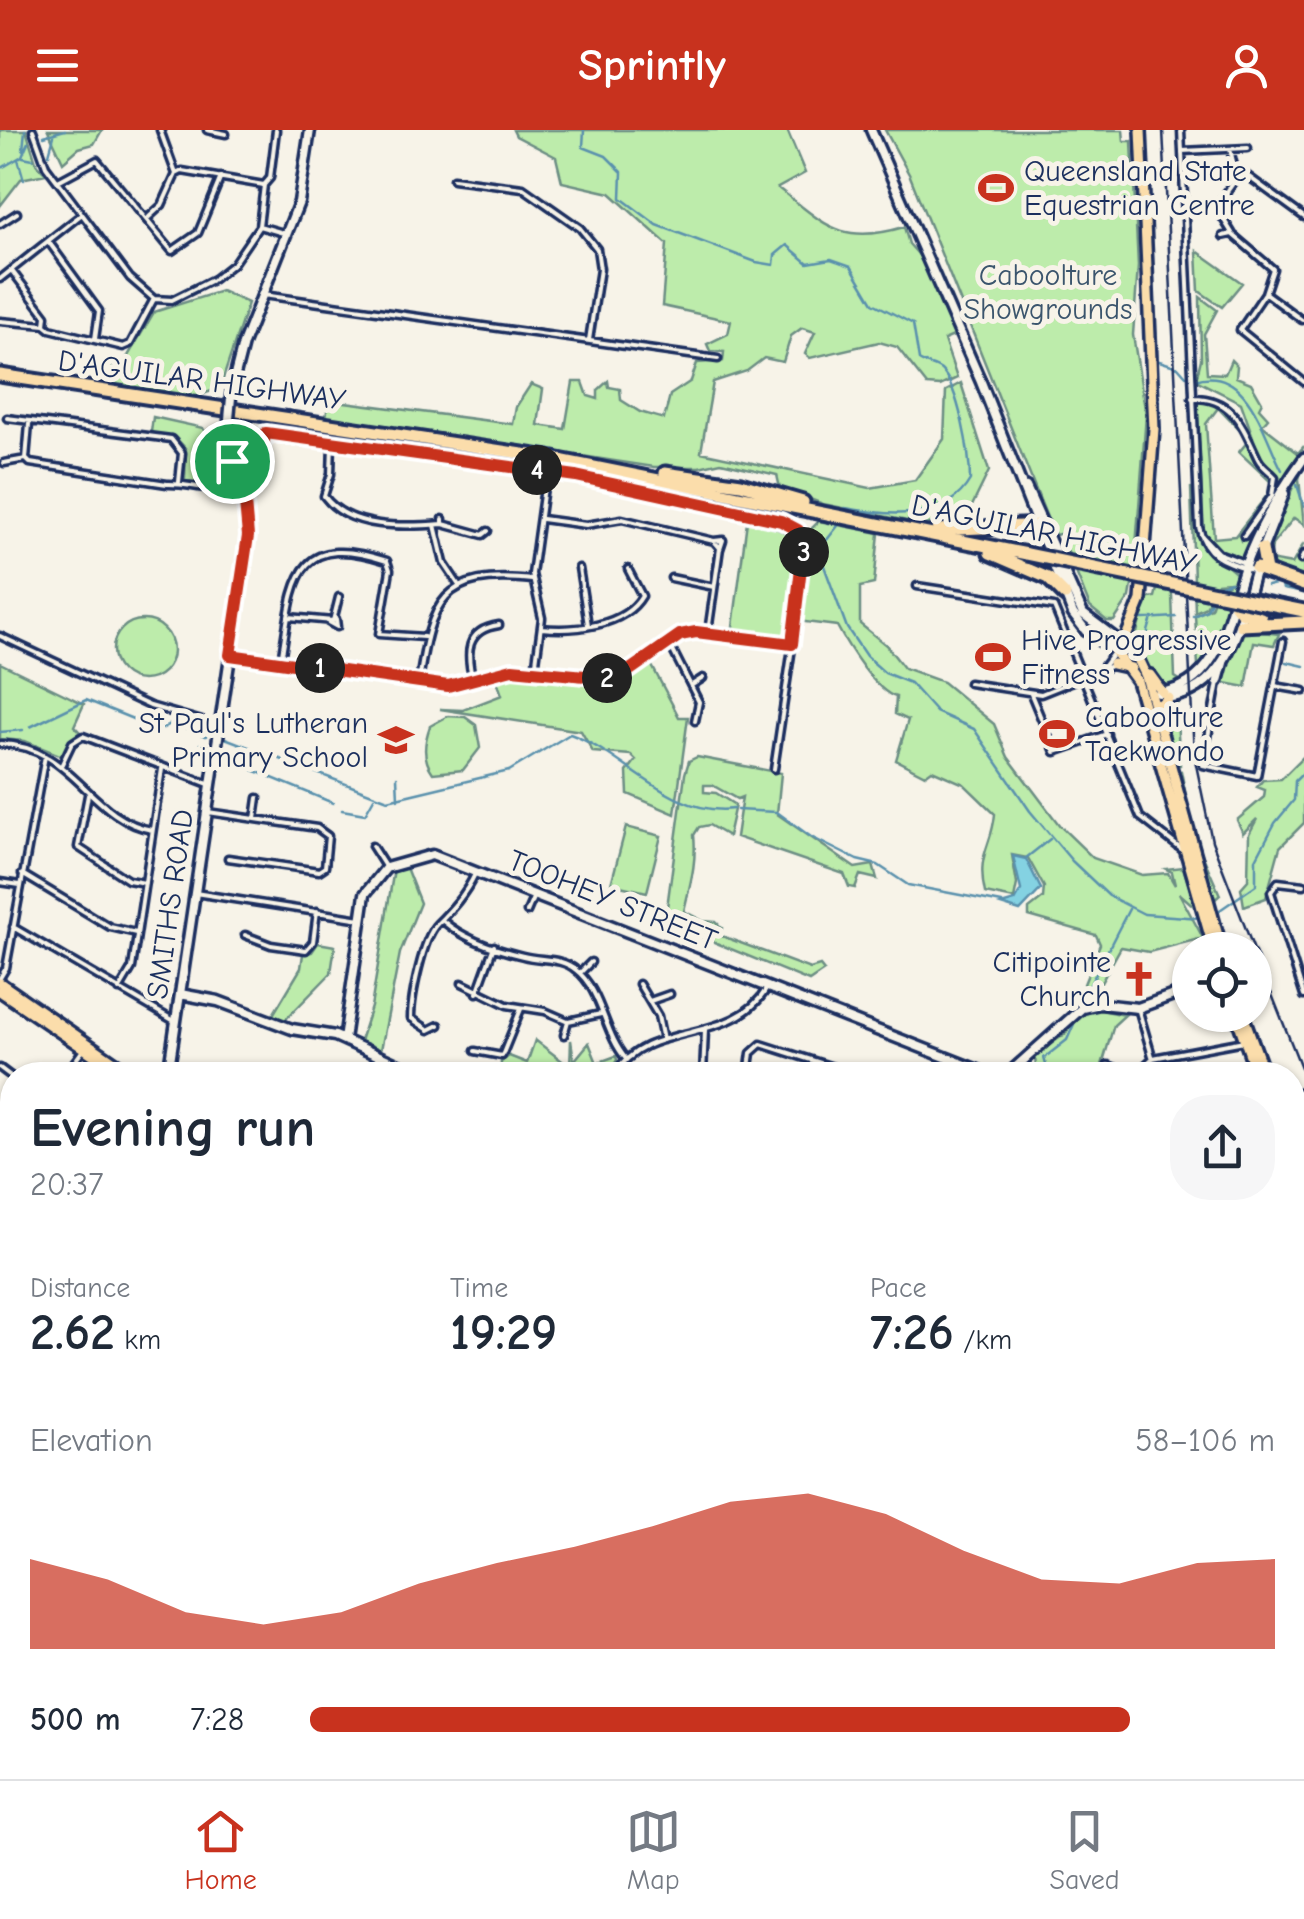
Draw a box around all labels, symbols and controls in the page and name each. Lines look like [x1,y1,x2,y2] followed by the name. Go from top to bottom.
[30,38,85,93] icon: menu
[1219,38,1274,93] icon: person
[578,39,726,91] text: Sprintly
[1024,154,1255,223] place label: Queensland State Equestrian Centre
[977,169,1015,207] sports icon: Queensland State Equestrian Centre
[963,258,1133,327] park label: Caboolture Showgrounds
[56,343,348,418] street label: D'AGUILAR HIGHWAY
[190,419,275,504] pin
[205,434,260,489] icon: arrive
[512,445,562,495] pin: 4
[530,454,544,486] text: 4
[908,487,1200,582] street label: D'AGUILAR HIGHWAY
[779,527,829,577] pin: 3
[797,536,811,568] text: 3
[1021,623,1232,692] place label: Hive Progressive Fitness
[974,638,1012,676] sports icon: Hive Progressive Fitness
[295,643,345,693] pin: 1
[314,652,326,684] text: 1
[582,653,632,703] pin: 2
[600,662,614,694] text: 2
[1085,700,1225,769] place label: Caboolture Taekwondo
[138,706,368,775] place label: St Paul's Lutheran Primary School
[1038,715,1076,753] sports icon: Caboolture Taekwondo
[377,721,415,759] school or university icon: St Paul's Lutheran Primary School
[140,807,201,1001] street label: SMITHS ROAD
[503,843,723,958] street label: TOOHEY STREET
[1172,932,1272,1032] map controls
[1172,932,1272,1032] button: locate
[992,945,1111,1014] place label: Citipointe Church
[1120,960,1158,998] church icon: Citipointe Church
[1170,1095,1275,1200] button: share
[30,1096,315,1160] text: Evening run
[30,1166,103,1203] text: 20:37
[30,1272,130,1304] text: Distance
[450,1272,508,1304] text: Time
[870,1272,926,1304] text: Pace
[30,1304,115,1362] text: 2.62
[450,1304,557,1362] text: 19:29
[870,1304,954,1362] text: 7:26
[115,1324,161,1356] text: km
[954,1324,1012,1356] text: /km
[30,1422,153,1459] text: Elevation
[1135,1422,1275,1459] text: 58–106 m
[30,1701,120,1738] text: 500 m
[190,1701,244,1738] text: 7:28
[184,1804,257,1896] tab: Home
[626,1804,681,1896] tab: Map
[1050,1804,1120,1896] tab: Saved

